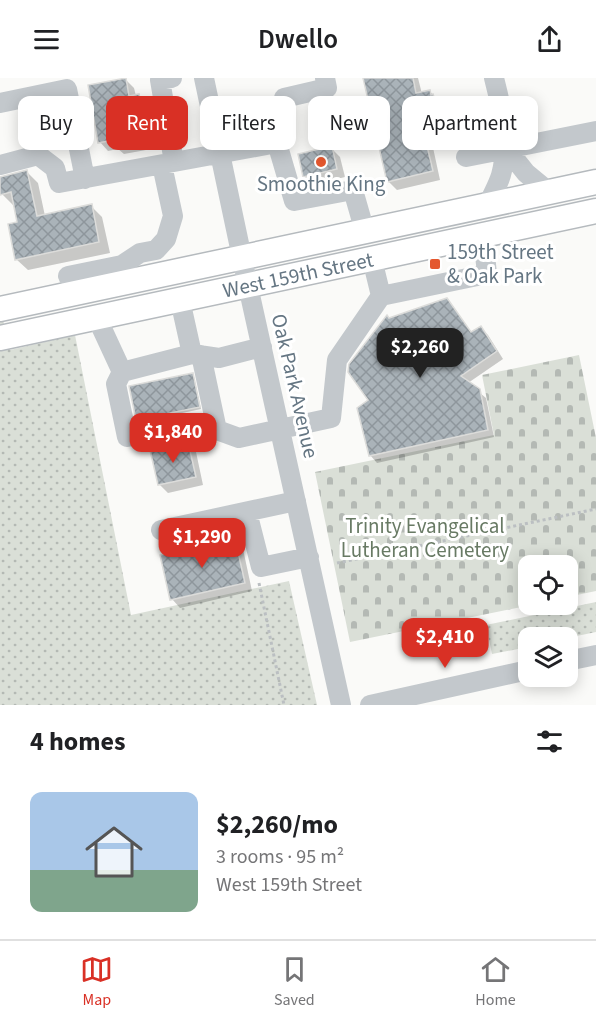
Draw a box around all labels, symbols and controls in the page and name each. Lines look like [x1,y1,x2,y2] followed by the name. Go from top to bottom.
[258,20,338,59] text: Dwello
[30,23,63,56] icon: menu
[533,23,566,56] icon: share
[18,96,94,150] chip: Buy
[106,96,188,150] chip: Rent
[200,96,296,150] chip: Filters
[308,96,390,150] chip: New
[402,96,538,150] chip: Apartment
[314,155,328,169] marker: Smoothie King
[257,169,386,199] place label: Smoothie King
[447,237,554,291] place label: 159th Street & Oak Park
[220,244,376,306] street label: West 159th Street
[428,257,442,271] marker: 159th Street & Oak Park
[264,311,326,461] street label: Oak Park Avenue
[371,328,469,379] pin: $2,260
[391,333,449,361] text: $2,260
[124,413,222,464] pin: $1,840
[144,418,202,446] text: $1,840
[341,511,509,565] park label: Trinity Evangelical Lutheran Cemetery
[153,518,251,569] pin: $1,290
[173,523,231,551] text: $1,290
[518,555,578,687] map controls
[518,555,578,615] button: locate
[396,618,494,669] pin: $2,410
[416,623,474,651] text: $2,410
[518,627,578,687] button: layers
[30,723,125,760] text: 4 homes
[533,725,566,758] icon: filters
[216,806,338,843] text: $2,260/mo
[78,816,150,888] icon: home
[216,843,344,871] text: 3 rooms · 95 m²
[216,871,362,899] text: West 159th Street
[80,953,113,1011] tab: Map
[274,953,315,1011] tab: Saved
[475,953,516,1011] tab: Home

